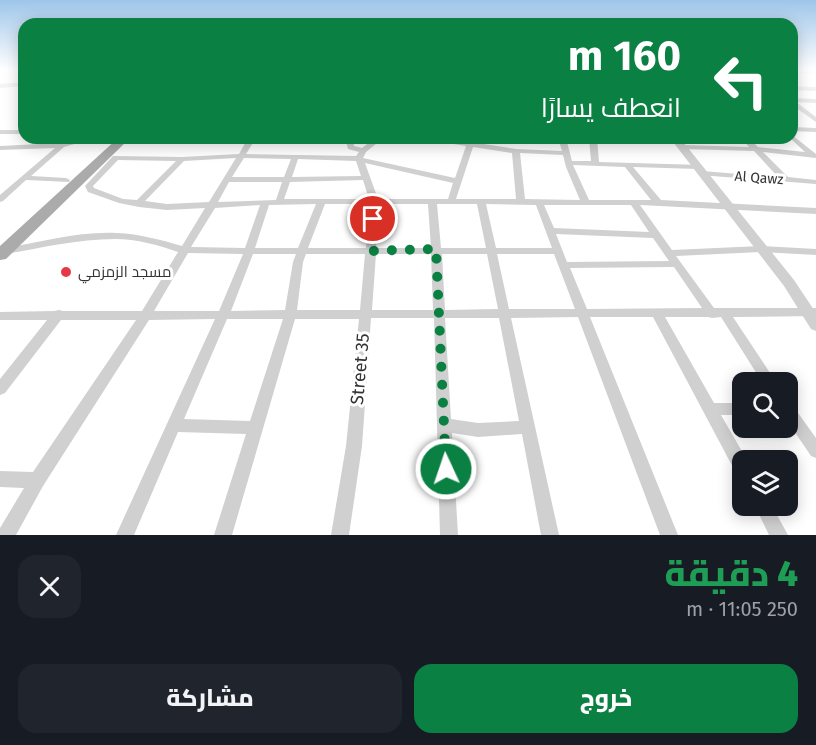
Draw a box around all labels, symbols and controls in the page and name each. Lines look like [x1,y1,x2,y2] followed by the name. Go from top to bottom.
[568,31,681,81] text: 160 m
[702,42,780,120] icon: left
[541,92,681,124] text: انعطف يسارًا
[734,168,784,188] street label: Al Qawz
[347,193,398,244] pin
[356,202,389,235] icon: arrive
[78,263,171,284] place label: مسجد الزمزمي
[59,265,73,279] marker: مسجد الزمزمي
[346,332,374,406] street label: Street 35
[732,372,798,516] map controls
[732,372,798,438] button: search
[414,437,478,501] position arrow
[732,450,798,516] button: layers
[665,552,798,596] text: 4 دقيقة
[18,555,81,618] button: close
[686,597,798,621] text: 250 m · 11:05
[18,664,402,733] button: مشاركة
[414,664,798,733] button: خروج

